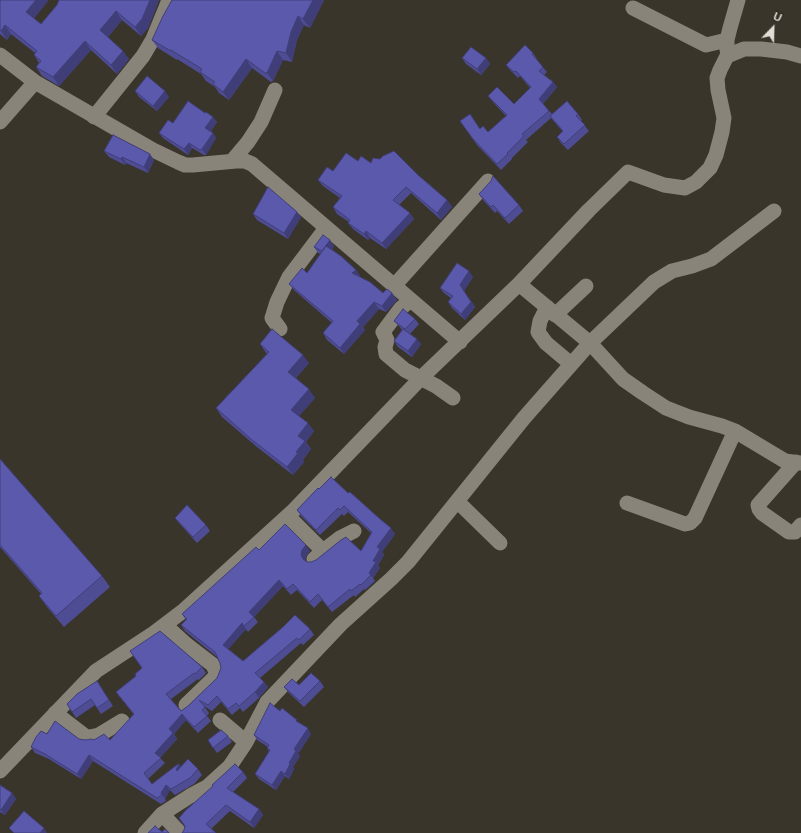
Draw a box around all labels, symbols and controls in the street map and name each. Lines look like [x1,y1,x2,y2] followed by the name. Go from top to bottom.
[753,8,793,48] north arrow
[772,10,784,24] text: U

